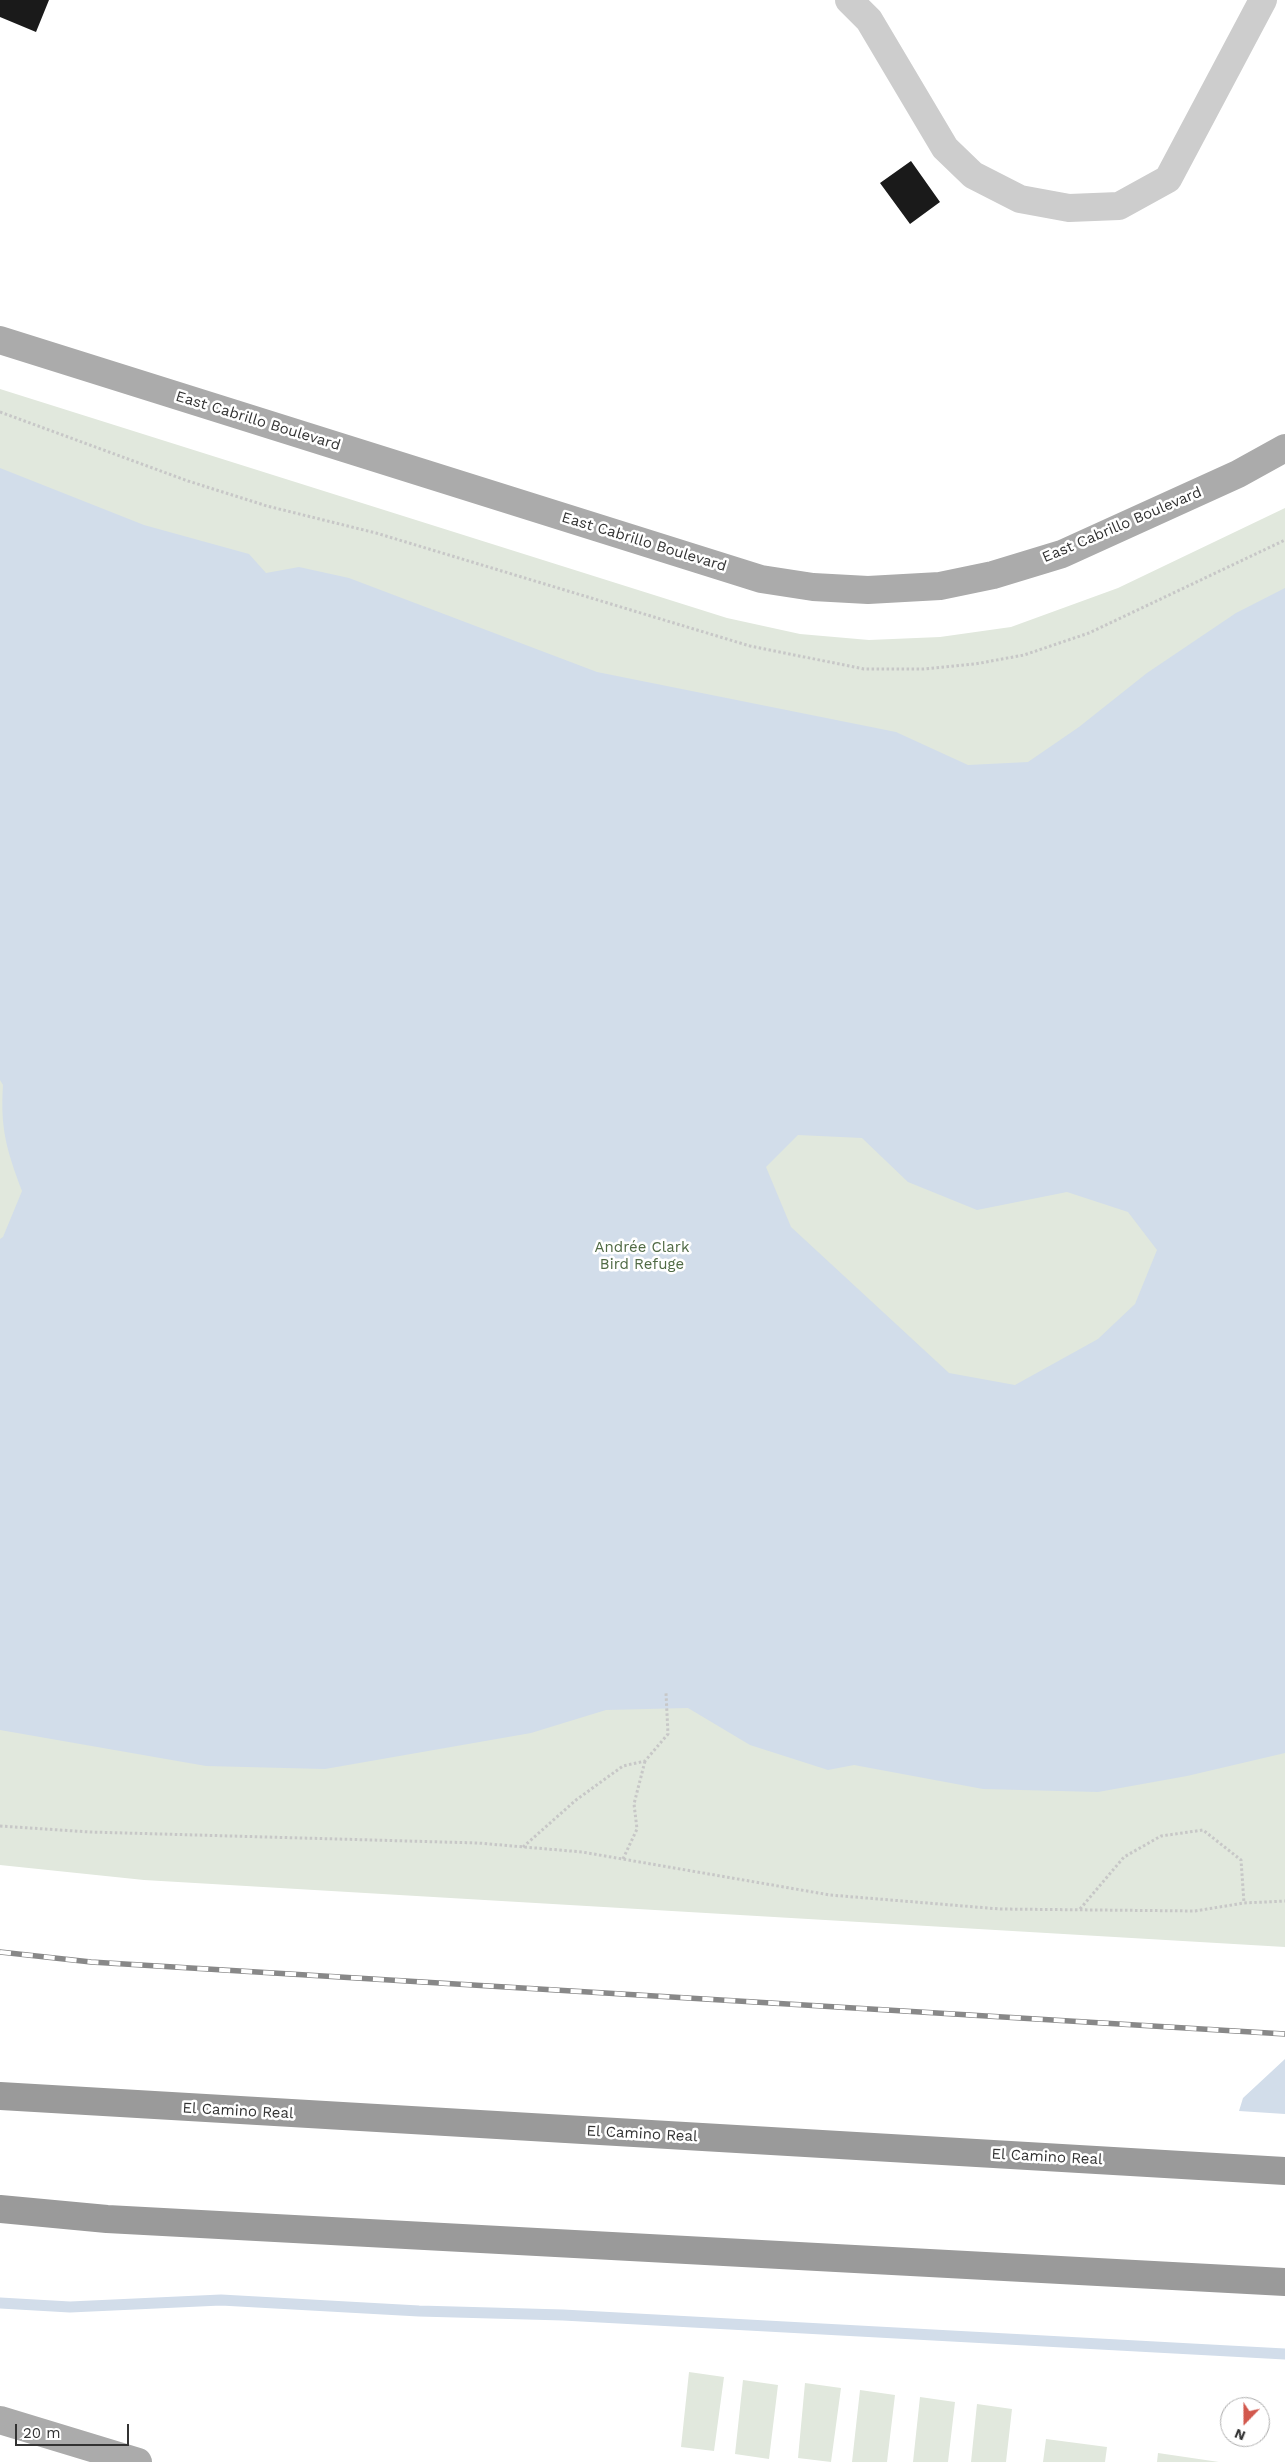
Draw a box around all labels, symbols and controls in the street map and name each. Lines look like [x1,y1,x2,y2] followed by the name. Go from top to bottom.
[173,387,343,455] street label: East Cabrillo Boulevard
[1040,483,1204,567] street label: East Cabrillo Boulevard
[559,508,729,576] street label: East Cabrillo Boulevard
[595,1239,689,1274] park label: Andrée Clark Bird Refuge
[182,2099,294,2123] street label: El Camino Real
[586,2122,698,2146] street label: El Camino Real
[991,2145,1103,2169] street label: El Camino Real
[1220,2397,1270,2447] north arrow
[18,2414,131,2446] scale bar
[23,2424,61,2442] text: 20 m
[1232,2426,1248,2444] text: N

